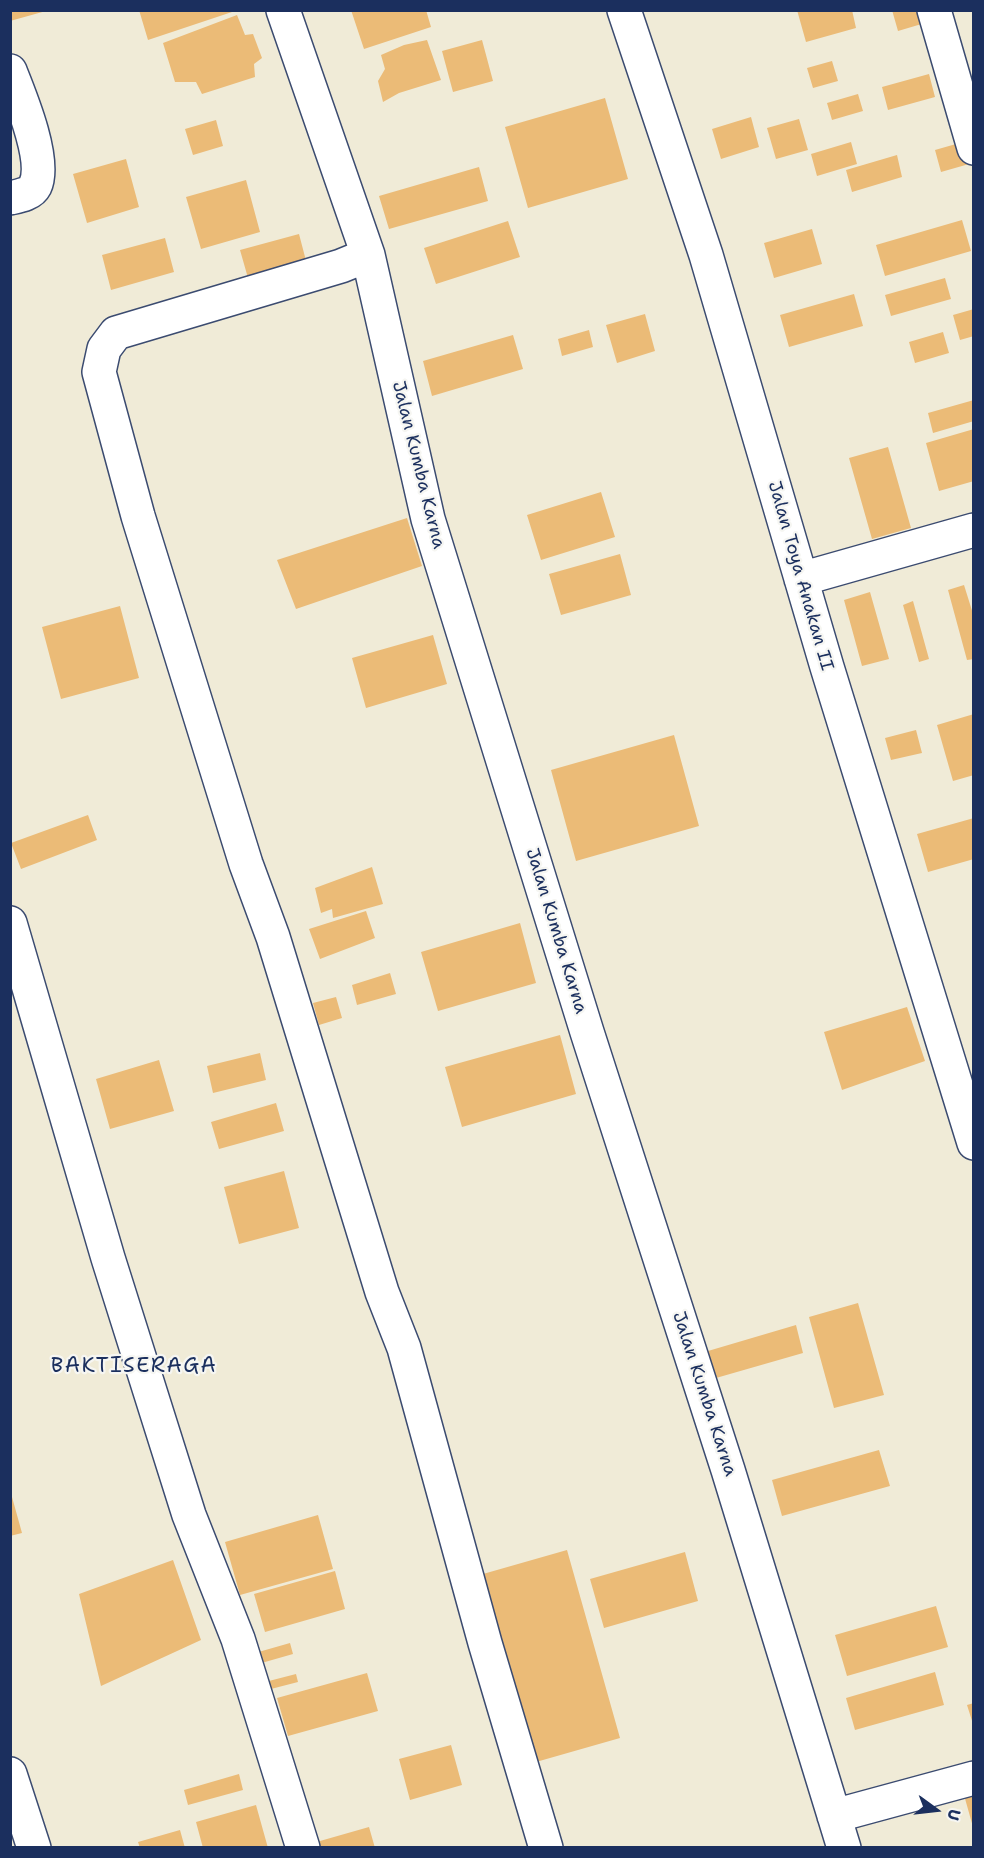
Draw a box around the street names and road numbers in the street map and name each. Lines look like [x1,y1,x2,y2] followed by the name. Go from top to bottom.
[387,379,449,551] street label: Jalan Kumba Karna
[763,479,837,673] street label: Jalan Toya Anakan II
[521,846,591,1016] street label: Jalan Kumba Karna
[667,1309,741,1479] street label: Jalan Kumba Karna

